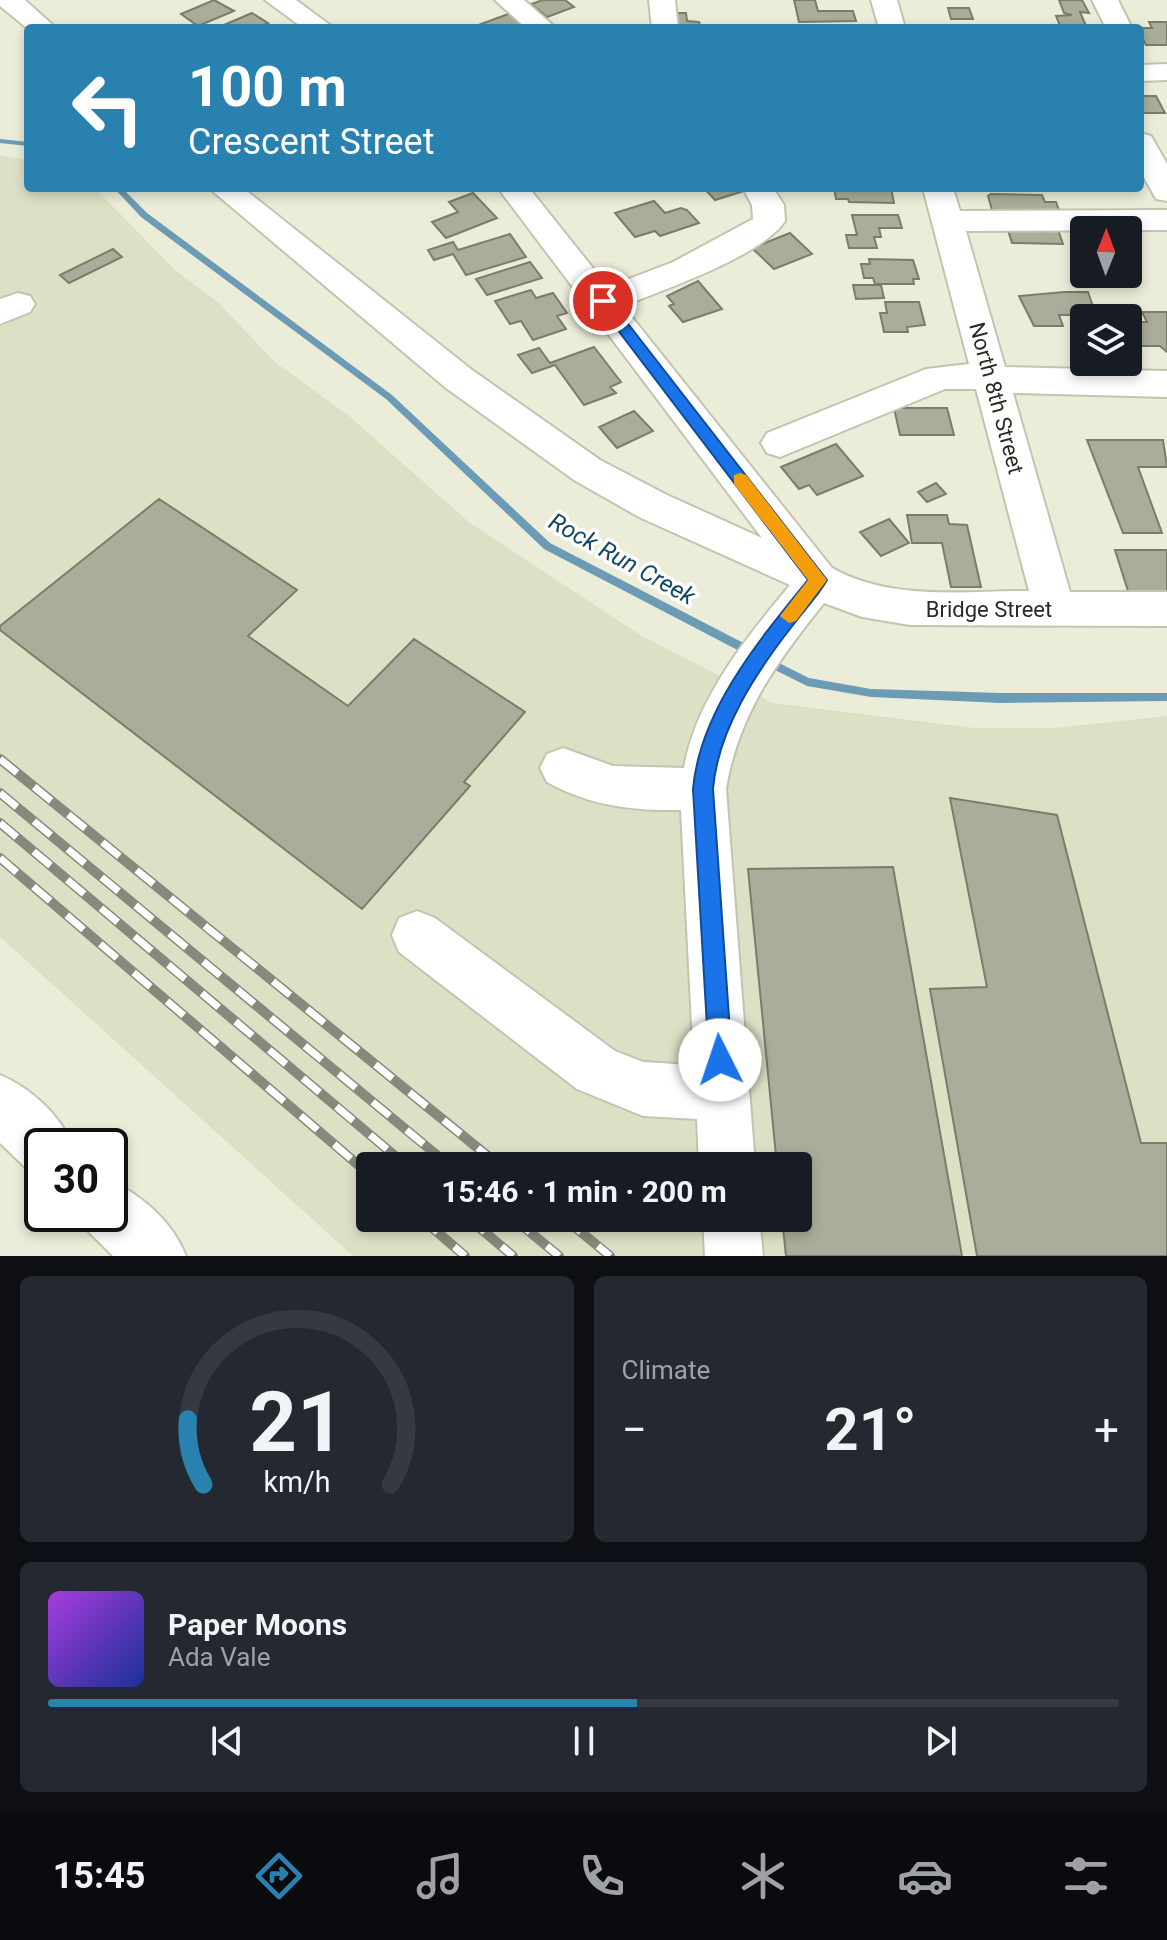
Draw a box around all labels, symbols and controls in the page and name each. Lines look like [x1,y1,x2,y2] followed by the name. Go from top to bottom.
[188,54,347,120] text: 100 m
[56,56,160,160] icon: left
[188,121,434,163] text: Crescent Street
[1070,216,1142,288] north arrow
[1070,216,1142,376] map controls
[569,267,637,335] pin
[581,279,625,323] icon: arrive
[1070,304,1142,376] button: layers
[964,319,1029,477] street label: North 8th Street
[544,507,701,611] water label: Rock Run Creek
[926,597,1052,622] street label: Bridge Street
[678,1018,762,1102] position arrow
[24,1128,128,1232] speed limit sign: 30
[441,1174,727,1209] text: 15:46 · 1 min · 200 m
[622,1355,710,1385] text: Climate
[249,1374,344,1471] text: 21
[824,1394,916,1465] text: 21°
[622,1404,647,1456] text: −
[1094,1404,1119,1456] text: +
[263,1465,330,1499] text: km/h
[168,1607,347,1642] text: Paper Moons
[168,1642,270,1672] text: Ada Vale
[205,1719,249,1763] icon: previous
[562,1719,606,1763] icon: pause
[919,1719,963,1763] icon: next
[251,1848,307,1904] icon: directions
[412,1848,468,1904] icon: music
[574,1848,630,1904] icon: phone
[735,1848,791,1904] icon: climate
[897,1848,953,1904] icon: car
[1058,1848,1114,1904] icon: filters
[53,1855,145,1897] text: 15:45

